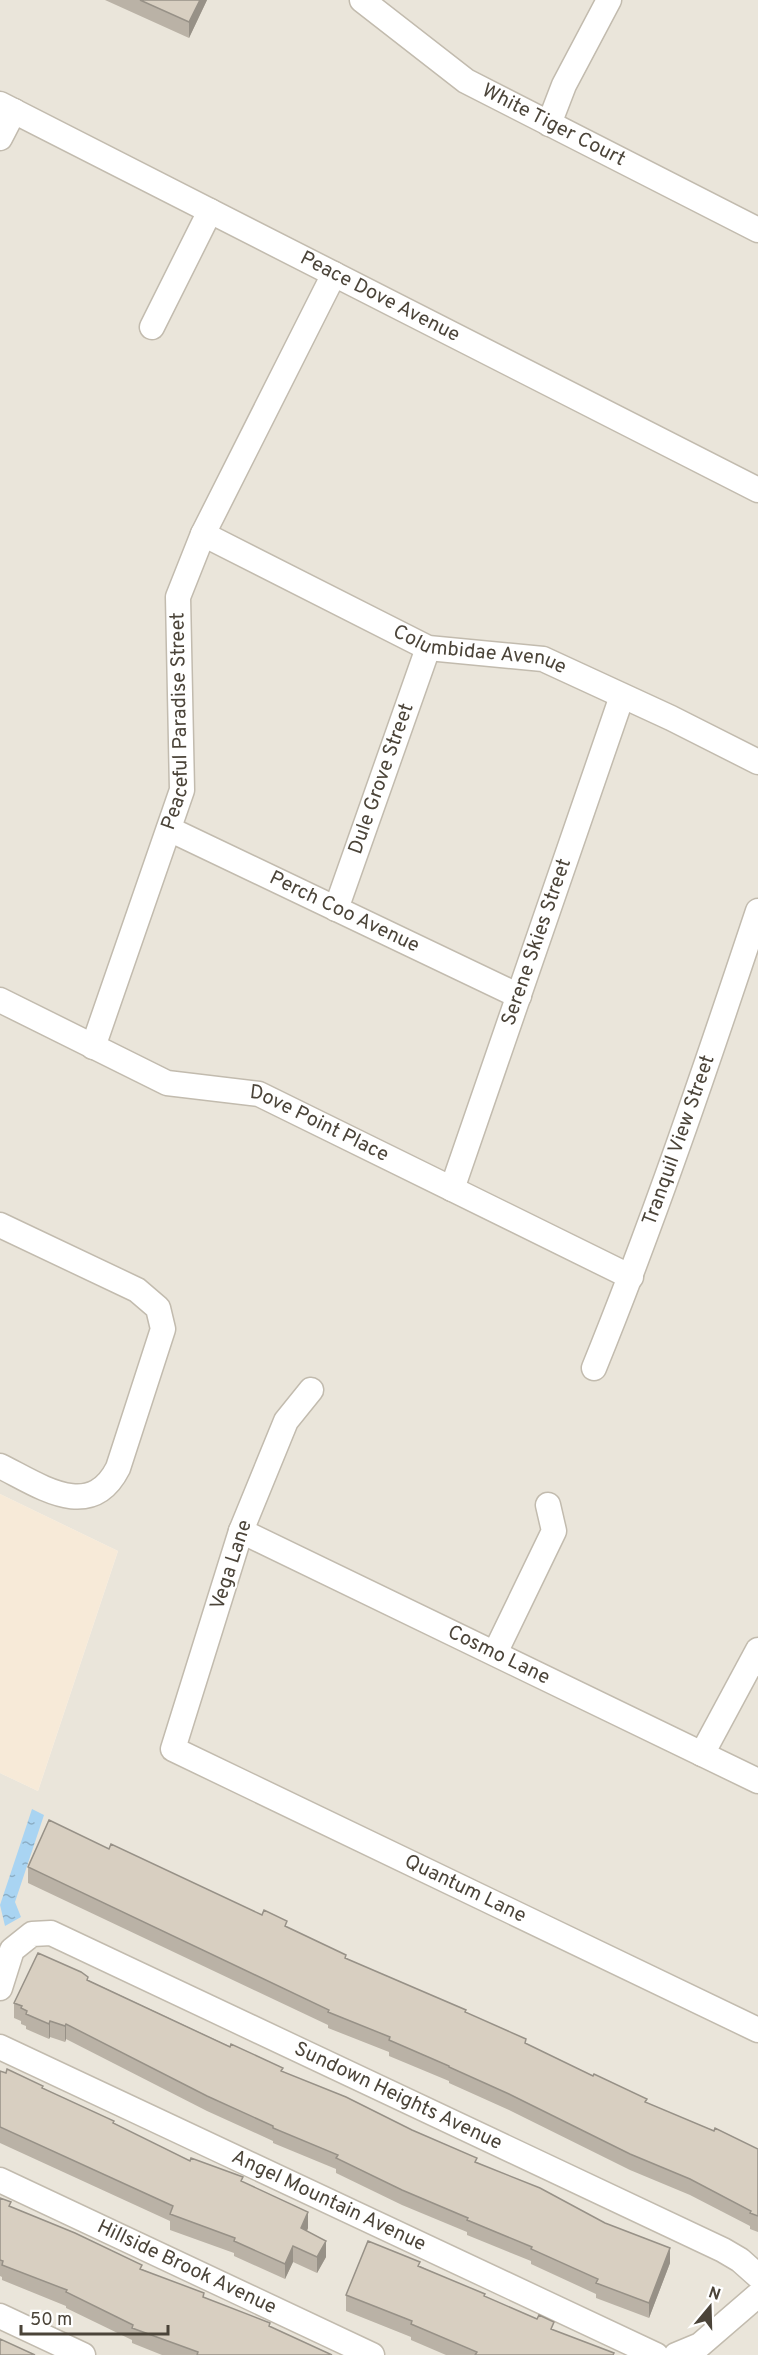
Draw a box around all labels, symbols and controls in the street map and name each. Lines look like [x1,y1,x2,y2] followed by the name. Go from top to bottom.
[477,78,630,173] street label: White Tiger Court
[295,246,464,349] street label: Peace Dove Avenue
[156,612,195,834] street label: Peaceful Paradise Street
[388,619,570,681] street label: Columbidae Avenue
[343,700,420,858] street label: Dule Grove Street
[496,855,578,1029] street label: Serene Skies Street
[265,866,423,959] street label: Perch Coo Avenue
[637,1052,721,1229] street label: Tranquil View Street
[248,1080,393,1169] street label: Dove Point Place
[205,1517,259,1613] street label: Vega Lane
[443,1620,554,1691] street label: Cosmo Lane
[400,1849,530,1930] street label: Quantum Lane
[290,2036,506,2157] street label: Sundown Heights Avenue
[227,2145,430,2258] street label: Angel Mountain Avenue
[93,2214,280,2321] street label: Hillside Brook Avenue
[680,2277,740,2337] north arrow
[706,2283,723,2306] text: N
[21,2298,168,2336] scale bar
[30,2309,72,2332] text: 50 m

